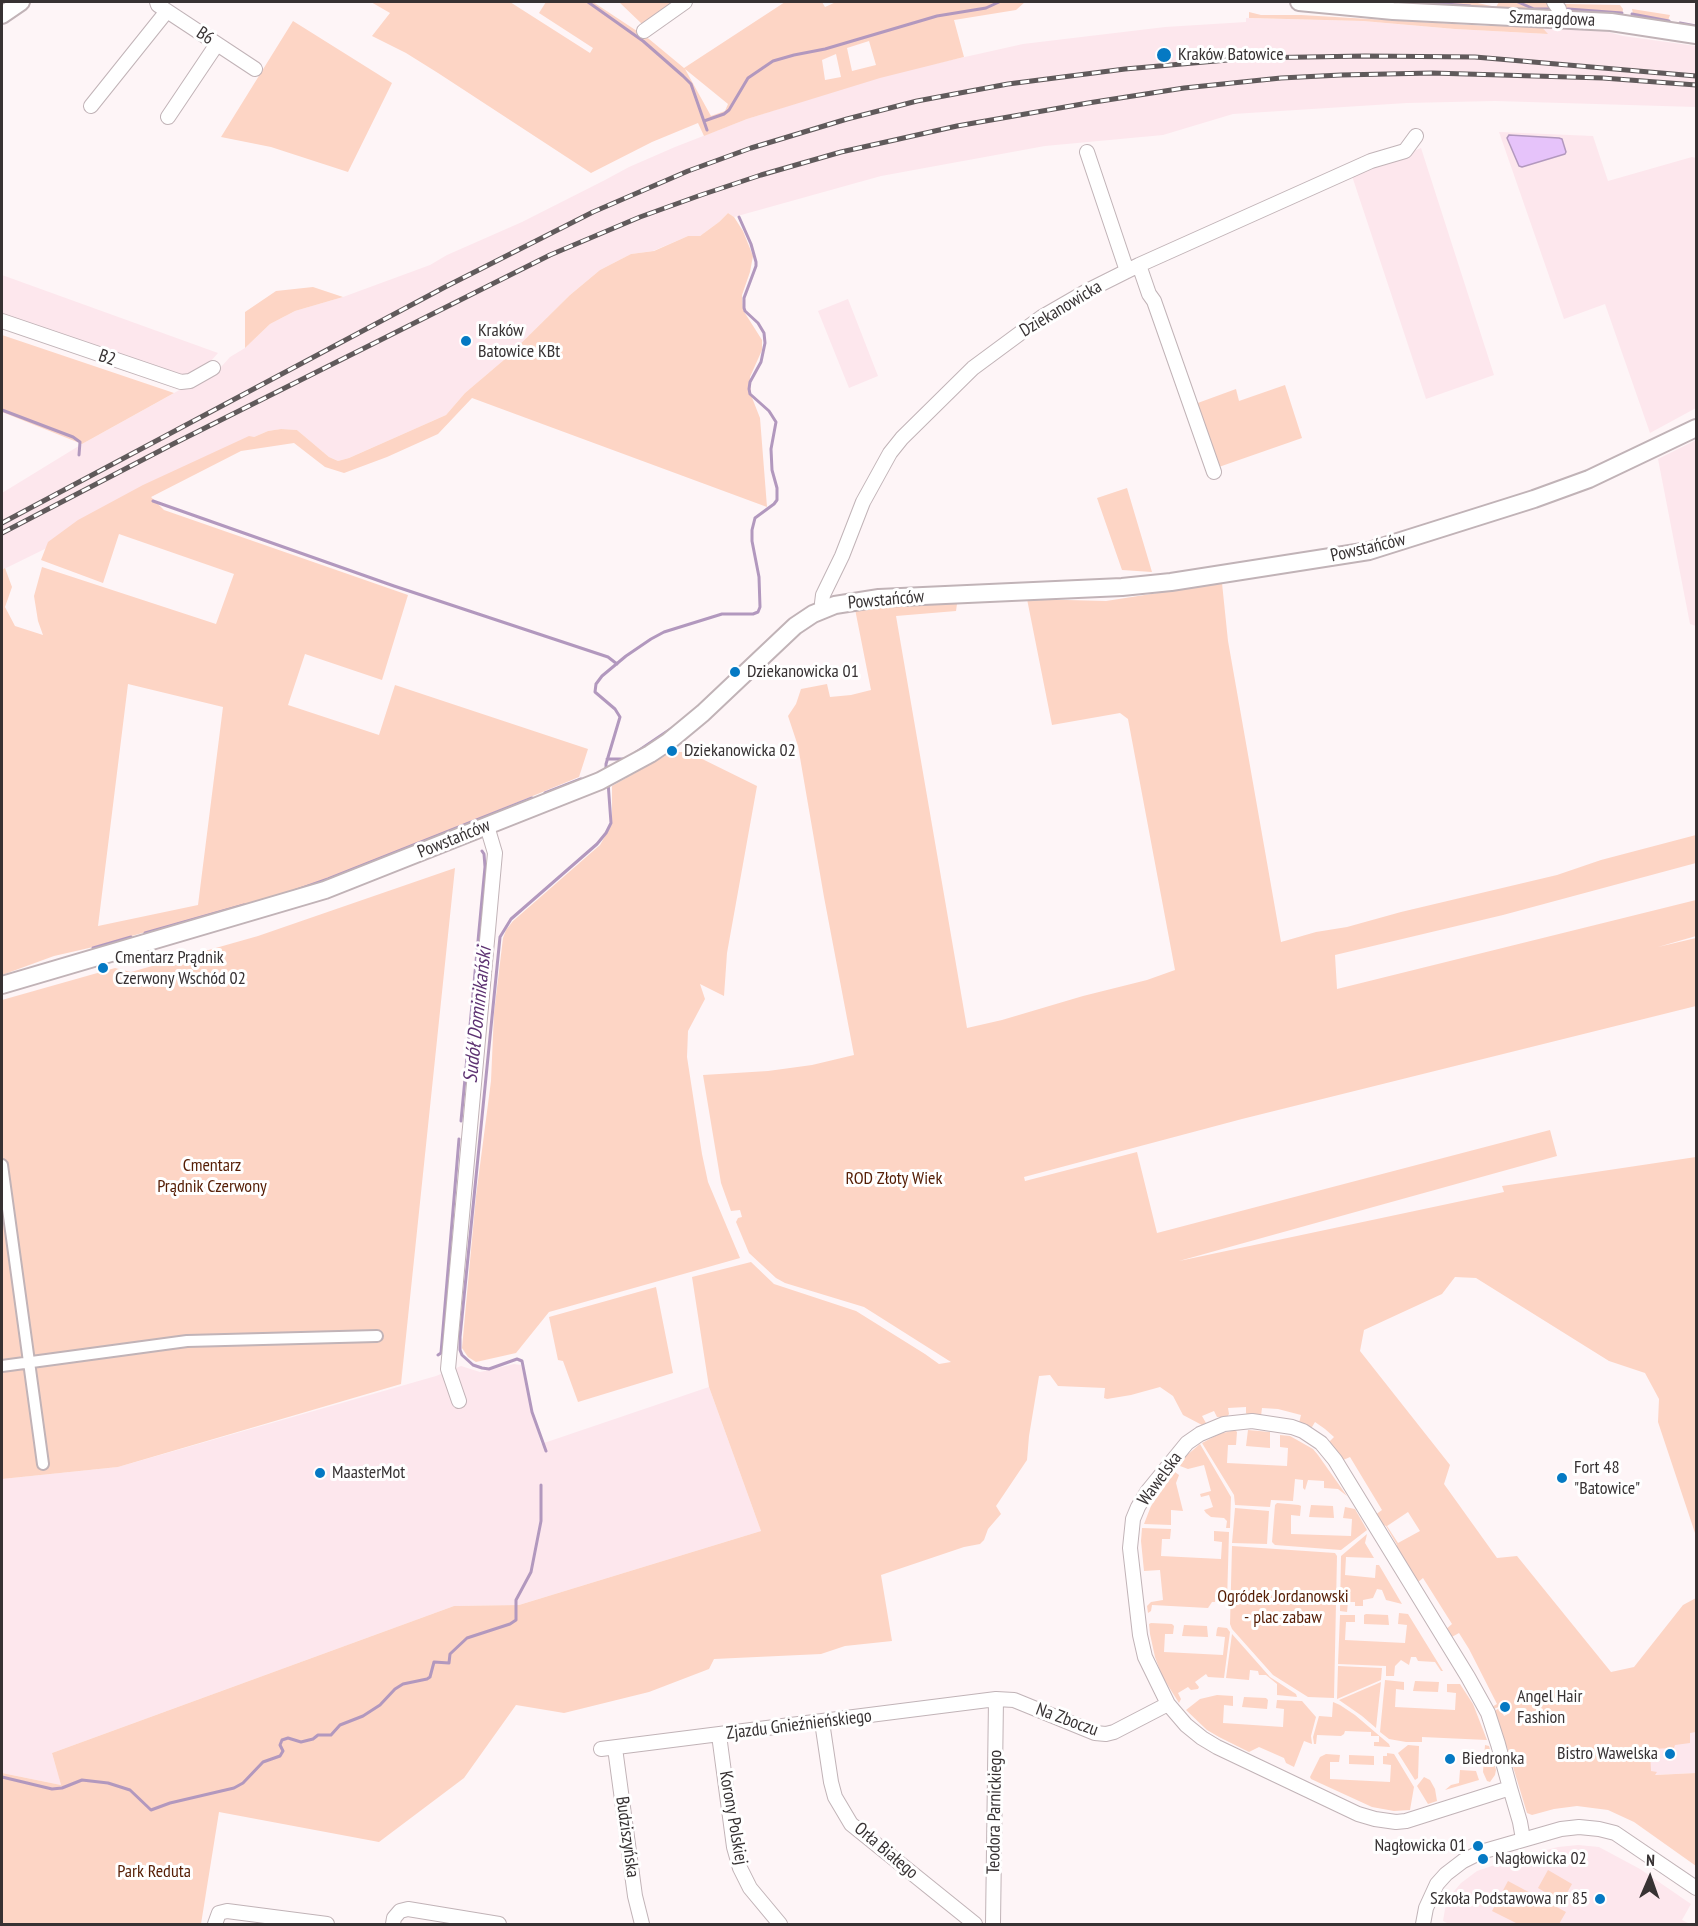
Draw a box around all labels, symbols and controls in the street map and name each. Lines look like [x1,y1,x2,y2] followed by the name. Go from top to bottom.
[1509,7,1595,31] street label: Szmaragdowa
[192,22,218,50] street label: B6
[1178,44,1284,66] place label: Kraków Batowice
[1155,46,1173,64] marker: Kraków Batowice
[1016,276,1106,342] street label: Dziekanowicka
[478,320,560,362] place label: Kraków Batowice KBt
[459,334,473,348] marker: Kraków Batowice KBt
[96,345,118,371] street label: B2
[1328,529,1408,567] street label: Powstańców
[847,586,925,614] street label: Powstańców
[747,661,859,683] place label: Dziekanowicka 01
[728,665,742,679] marker: Dziekanowicka 01
[684,740,796,762] place label: Dziekanowicka 02
[665,744,679,758] marker: Dziekanowicka 02
[415,815,493,863] street label: Powstańców
[459,946,497,1084] water label: Sudół Dominikański
[115,947,246,990] place label: Cmentarz Prądnik Czerwony Wschód 02
[96,961,110,975] marker: Cmentarz Prądnik Czerwony Wschód 02
[157,1155,267,1198] park label: Cmentarz Prądnik Czerwony
[845,1168,943,1190] park label: ROD Złoty Wiek
[1133,1448,1187,1510] street label: Wawelska
[1574,1457,1640,1500] place label: Fort 48 "Batowice"
[332,1462,405,1484] place label: MaasterMot
[313,1466,327,1480] marker: MaasterMot
[1555,1471,1569,1485] marker: Fort 48 "Batowice"
[1217,1586,1349,1628] park label: Ogródek Jordanowski - plac zabaw
[1517,1686,1582,1728] place label: Angel Hair Fashion
[1033,1699,1101,1741] street label: Na Zboczu
[1498,1700,1512,1714] marker: Angel Hair Fashion
[725,1705,873,1745] street label: Zjazdu Gnieźnieńskiego
[1557,1743,1658,1765] place label: Bistro Wawelska
[1663,1747,1677,1761] marker: Bistro Wawelska
[1462,1748,1524,1770] place label: Biedronka
[983,1750,1007,1874] street label: Teodora Parnickiego
[1443,1752,1457,1766] marker: Biedronka
[714,1769,752,1867] street label: Korony Polskiej
[611,1795,643,1879] street label: Budziszyńska
[850,1818,922,1884] street label: Orła Białego
[1374,1835,1466,1857] place label: Nagłowicka 01
[1471,1839,1485,1853] marker: Nagłowicka 01
[1495,1848,1587,1870] place label: Nagłowicka 02
[1620,1848,1680,1908] north arrow
[1646,1850,1655,1870] text: N
[1476,1852,1490,1866] marker: Nagłowicka 02
[117,1861,191,1883] park label: Park Reduta
[1430,1888,1588,1910] place label: Szkoła Podstawowa nr 85
[1593,1892,1607,1906] marker: Szkoła Podstawowa nr 85

